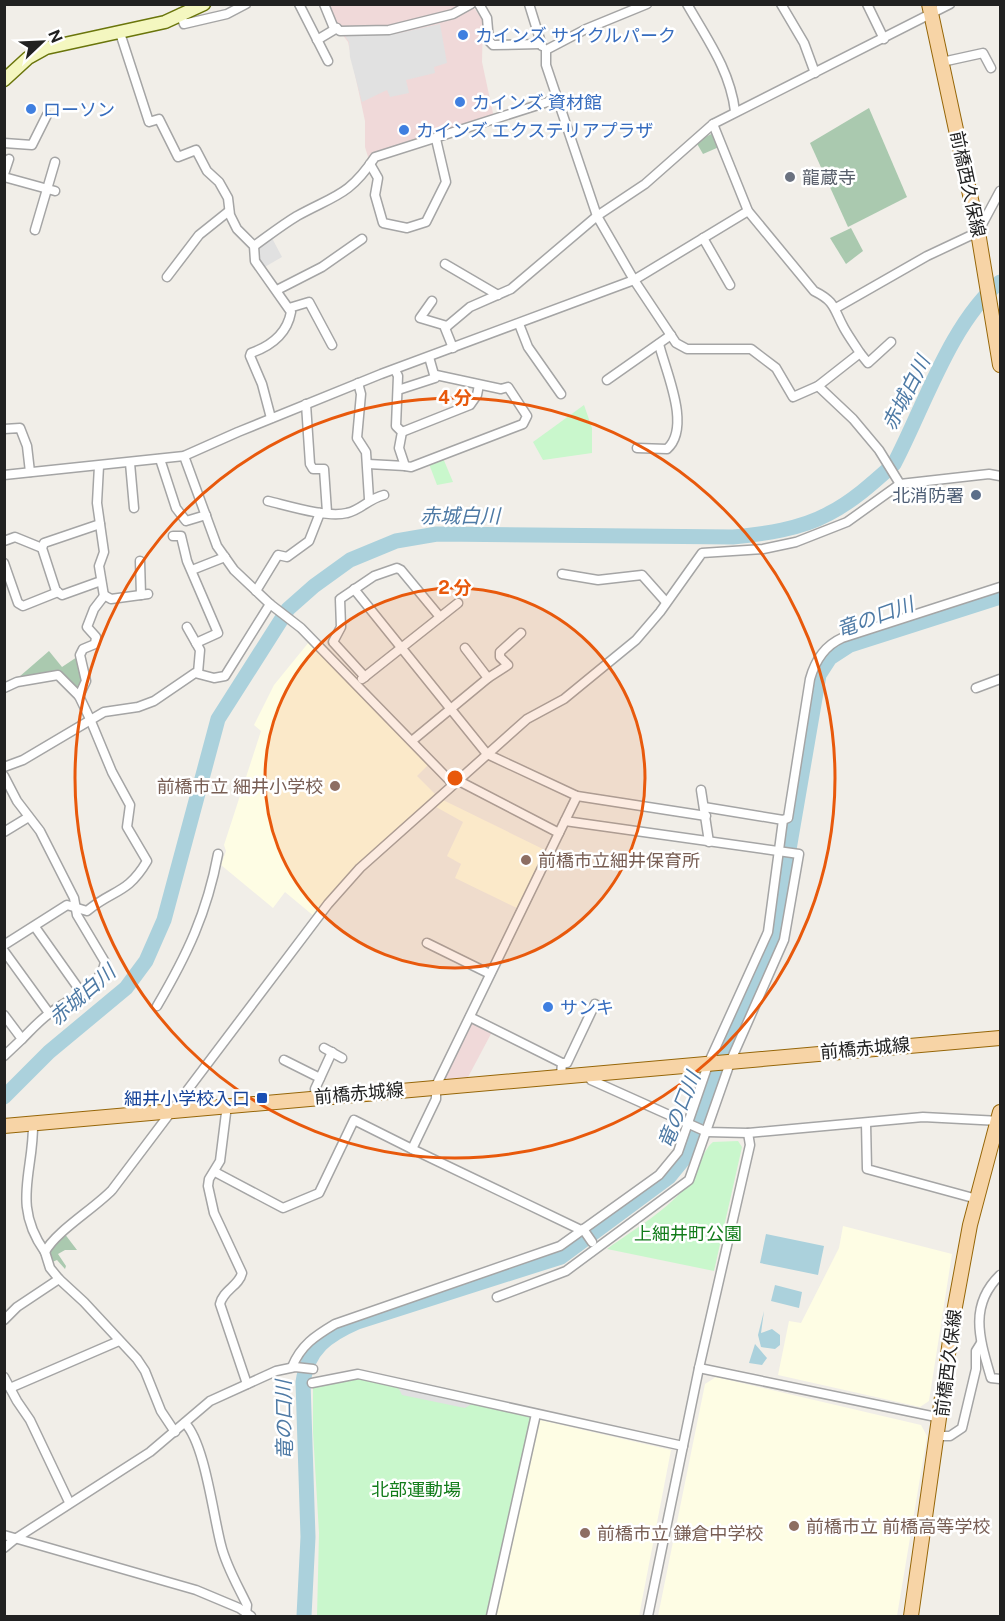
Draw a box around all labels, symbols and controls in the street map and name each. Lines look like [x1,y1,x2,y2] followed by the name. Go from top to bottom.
[12,12,72,72] north arrow
[475,25,676,46] place label: カインズ サイクルパーク
[44,27,67,46] text: N
[456,28,470,42] marker: カインズ サイクルパーク
[472,92,602,113] place label: カインズ 資材館
[453,95,467,109] marker: カインズ 資材館
[43,99,115,120] place label: ローソン
[24,102,38,116] marker: ローソン
[416,120,653,141] place label: カインズ エクステリアプラザ
[397,123,411,137] marker: カインズ エクステリアプラザ
[947,129,989,239] street label: 前橋西久保線
[802,167,856,188] place label: 龍蔵寺
[783,170,797,184] marker: 龍蔵寺
[877,350,936,434] water label: 赤城白川
[438,387,472,408] text: 4 分
[892,485,964,506] place label: 北消防署
[969,488,983,502] marker: 北消防署
[420,504,502,528] water label: 赤城白川
[438,577,472,598] text: 2 分
[833,591,919,642] water label: 竜の口川
[445,768,465,788] centre of rings
[157,776,323,797] place label: 前橋市立 細井小学校
[328,779,342,793] marker: 前橋市立 細井小学校
[538,850,700,871] place label: 前橋市立細井保育所
[519,853,533,867] marker: 前橋市立細井保育所
[44,958,122,1030] water label: 赤城白川
[560,997,614,1018] place label: サンキ
[541,1000,555,1014] marker: サンキ
[819,1034,911,1062] street label: 前橋赤城線
[653,1067,706,1152] water label: 竜の口川
[313,1079,405,1107] street label: 前橋赤城線
[124,1088,250,1109] place label: 細井小学校入口
[255,1091,269,1105] marker: 細井小学校入口
[634,1223,742,1244] park label: 上細井町公園
[931,1308,965,1418] street label: 前橋西久保線
[271,1378,297,1460] water label: 竜の口川
[371,1479,461,1500] park label: 北部運動場
[806,1516,990,1537] place label: 前橋市立 前橋高等学校
[787,1519,801,1533] marker: 前橋市立 前橋高等学校
[597,1523,763,1544] place label: 前橋市立 鎌倉中学校
[578,1526,592,1540] marker: 前橋市立 鎌倉中学校

